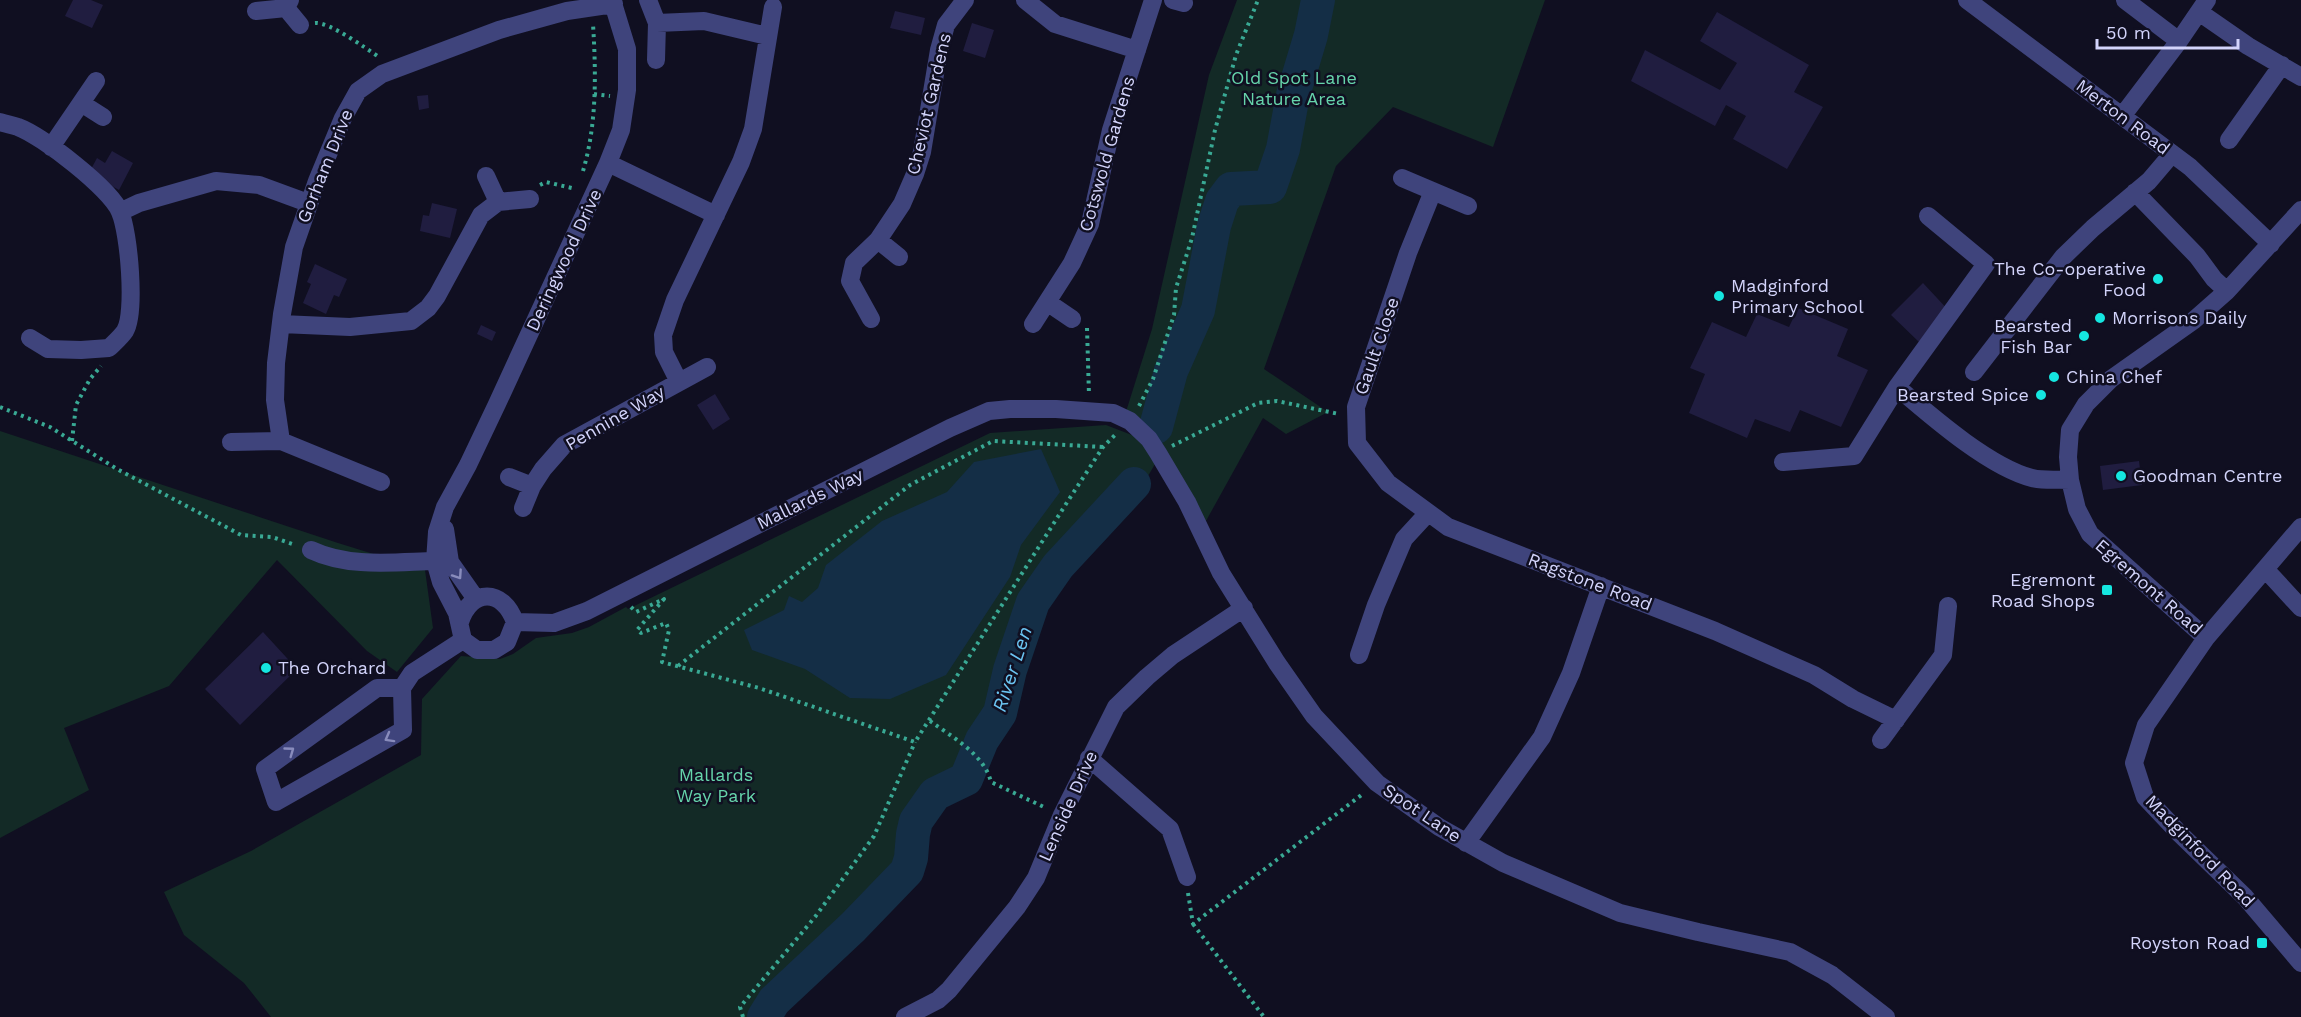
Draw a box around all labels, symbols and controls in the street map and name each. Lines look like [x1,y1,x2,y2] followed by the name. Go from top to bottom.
[2097,12,2238,50] scale bar
[2106,22,2151,43] text: 50 m
[902,31,955,177] street label: Cheviot Gardens
[1231,67,1357,109] park label: Old Spot Lane Nature Area
[1074,74,1139,234] street label: Cotswold Gardens
[2072,75,2174,159] street label: Merton Road
[292,106,357,226] street label: Gorham Drive
[521,185,606,334] street label: Deringwood Drive
[1994,258,2146,300] place label: The Co-operative Food
[2151,272,2165,286] marker: The Co-operative Food
[1731,275,1864,317] place label: Madginford Primary School
[1712,289,1726,303] marker: Madginford Primary School
[1350,294,1403,397] street label: Gault Close
[2112,307,2248,328] place label: Morrisons Daily
[2093,311,2107,325] marker: Morrisons Daily
[1994,315,2072,357] place label: Bearsted Fish Bar
[2077,329,2091,343] marker: Bearsted Fish Bar
[2066,366,2162,387] place label: China Chef
[2047,370,2061,384] marker: China Chef
[561,380,669,454] street label: Pennine Way
[1897,384,2029,405] place label: Bearsted Spice
[2034,388,2048,402] marker: Bearsted Spice
[753,463,867,533] street label: Mallards Way
[2133,465,2282,486] place label: Goodman Centre
[2114,469,2128,483] marker: Goodman Centre
[2091,534,2207,639] street label: Egremont Road
[1525,548,1655,615] street label: Ragstone Road
[451,568,462,579] one-way arrow
[1991,569,2095,611] place label: Egremont Road Shops
[2100,583,2114,597] marker: Egremont Road Shops
[987,623,1037,715] water label: River Len
[278,657,386,678] place label: The Orchard
[259,661,273,675] marker: The Orchard
[385,731,395,742] one-way arrow
[283,747,294,758] one-way arrow
[1034,747,1101,864] street label: Lenside Drive
[676,764,756,806] park label: Mallards Way Park
[1379,779,1465,846] street label: Spot Lane
[2141,790,2259,911] street label: Madginford Road
[2130,932,2250,953] place label: Royston Road
[2255,936,2269,950] marker: Royston Road

